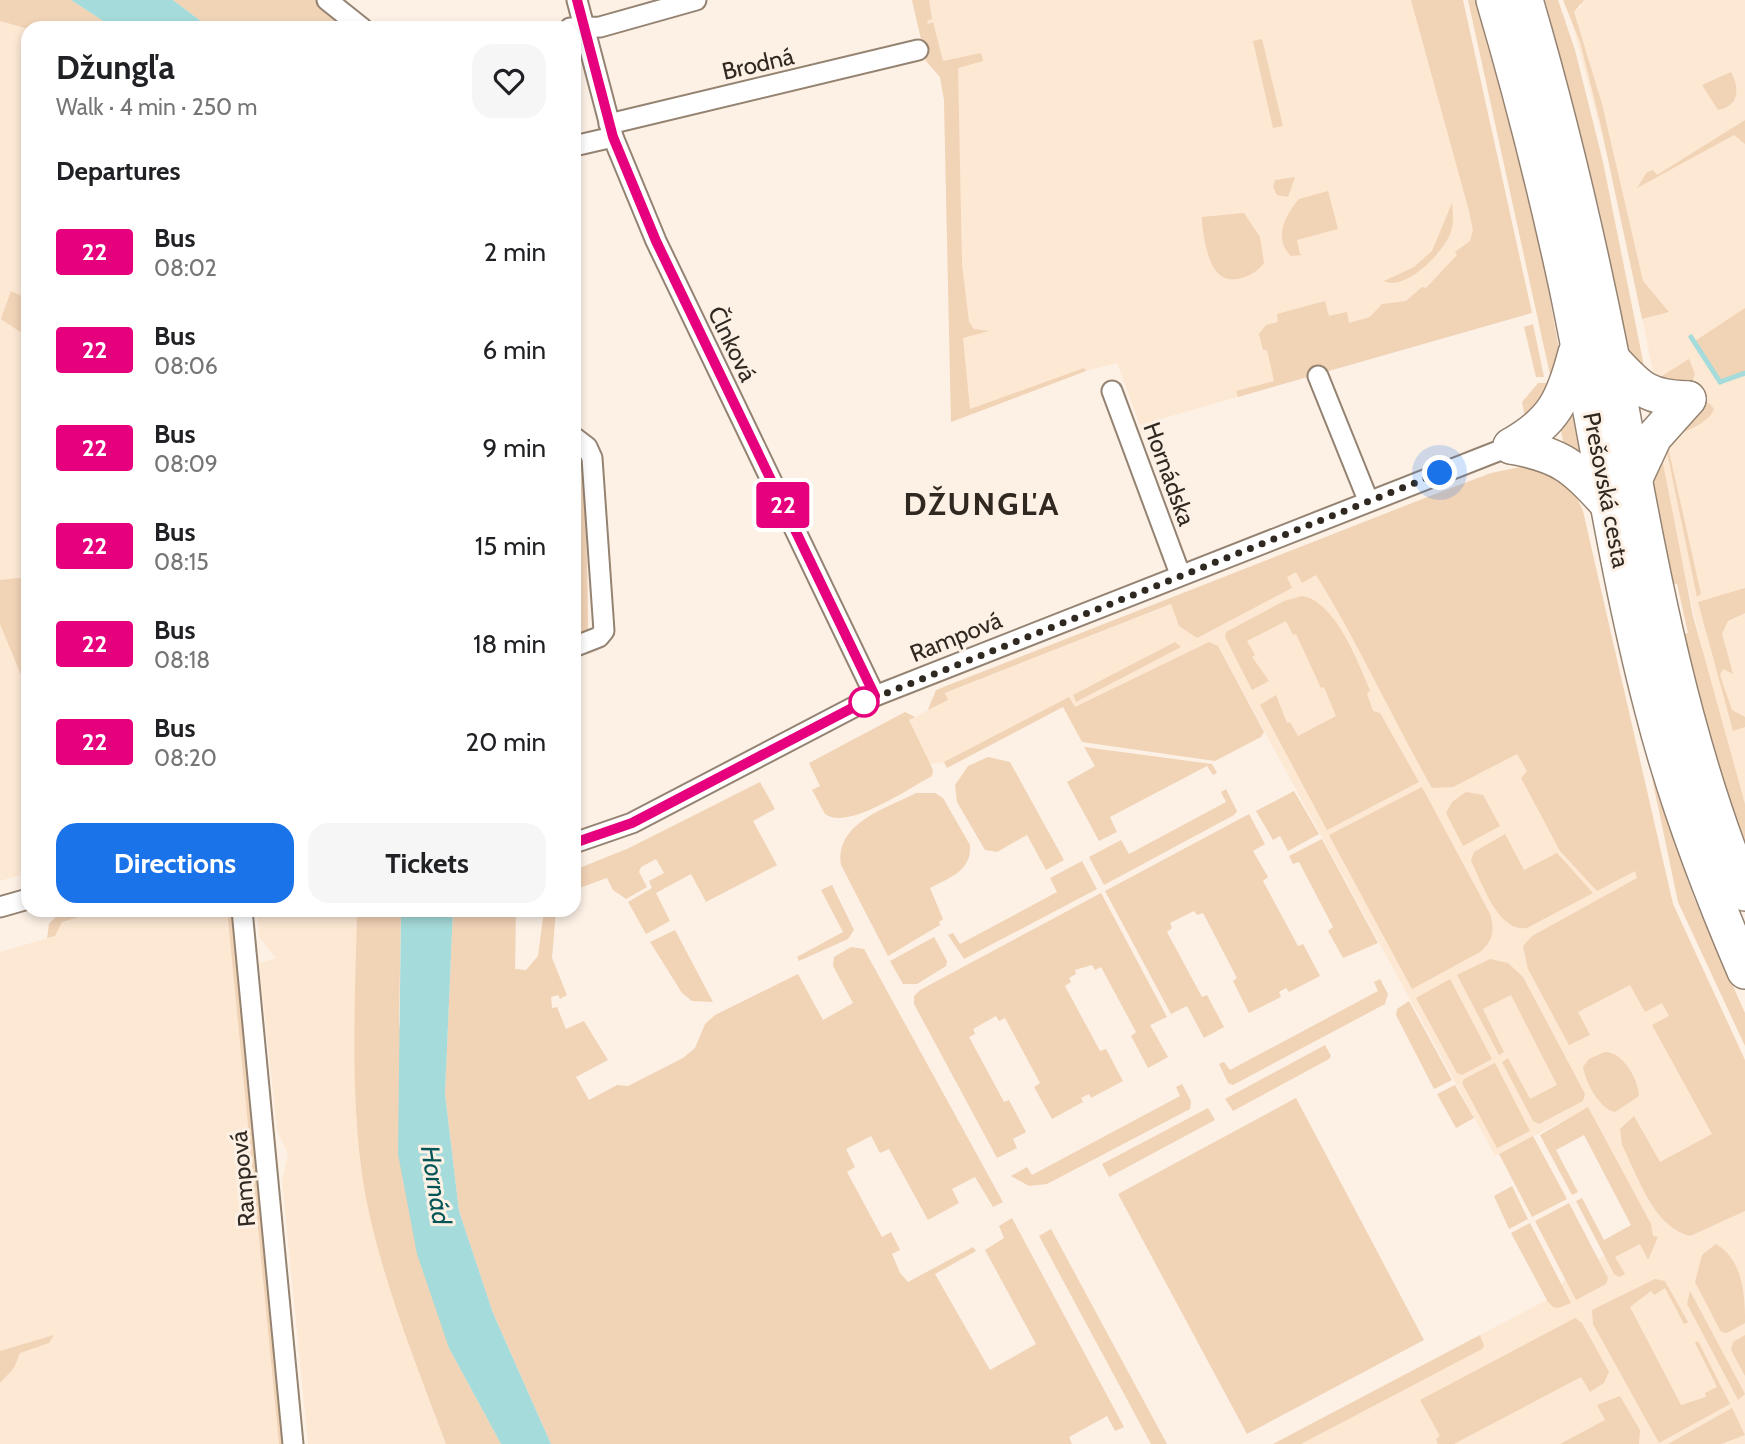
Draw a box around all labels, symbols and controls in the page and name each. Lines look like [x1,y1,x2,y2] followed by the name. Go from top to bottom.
[719,41,797,86] street label: Brodná
[472,44,546,118] button: heart
[56,47,175,87] text: Džungľa
[56,93,258,121] text: Walk · 4 min · 250 m
[56,155,180,187] text: Departures
[154,222,195,254] text: Bus
[484,236,546,268] text: 2 min
[82,237,107,266] text: 22
[154,254,217,282] text: 08:02
[702,301,763,387] street label: Člnková
[154,320,195,352] text: Bus
[483,334,546,366] text: 6 min
[82,335,107,364] text: 22
[154,352,218,380] text: 08:06
[1577,410,1636,571] street label: Prešovská cesta
[154,418,195,450] text: Bus
[1137,418,1202,530] street label: Hornádska
[483,432,546,464] text: 9 min
[82,433,107,462] text: 22
[154,450,218,478] text: 08:09
[1422,455,1457,490] your location
[752,482,814,528] line badge: 22
[904,484,1060,523] district label: DŽUNGĽA
[770,490,796,519] text: 22
[154,516,195,548] text: Bus
[475,530,546,562] text: 15 min
[82,531,107,560] text: 22
[154,548,209,576] text: 08:15
[906,605,1006,668] street label: Rampová
[154,614,195,646] text: Bus
[473,628,546,660] text: 18 min
[82,629,107,658] text: 22
[154,646,210,674] text: 08:18
[849,687,879,717] unlabelled marker
[154,712,195,744] text: Bus
[466,726,546,758] text: 20 min
[82,727,107,756] text: 22
[154,744,217,772] text: 08:20
[56,823,294,903] button: Directions
[308,823,546,903] button: Tickets
[224,1129,261,1228] street label: Rampová
[414,1143,458,1228] water label: Hornád

